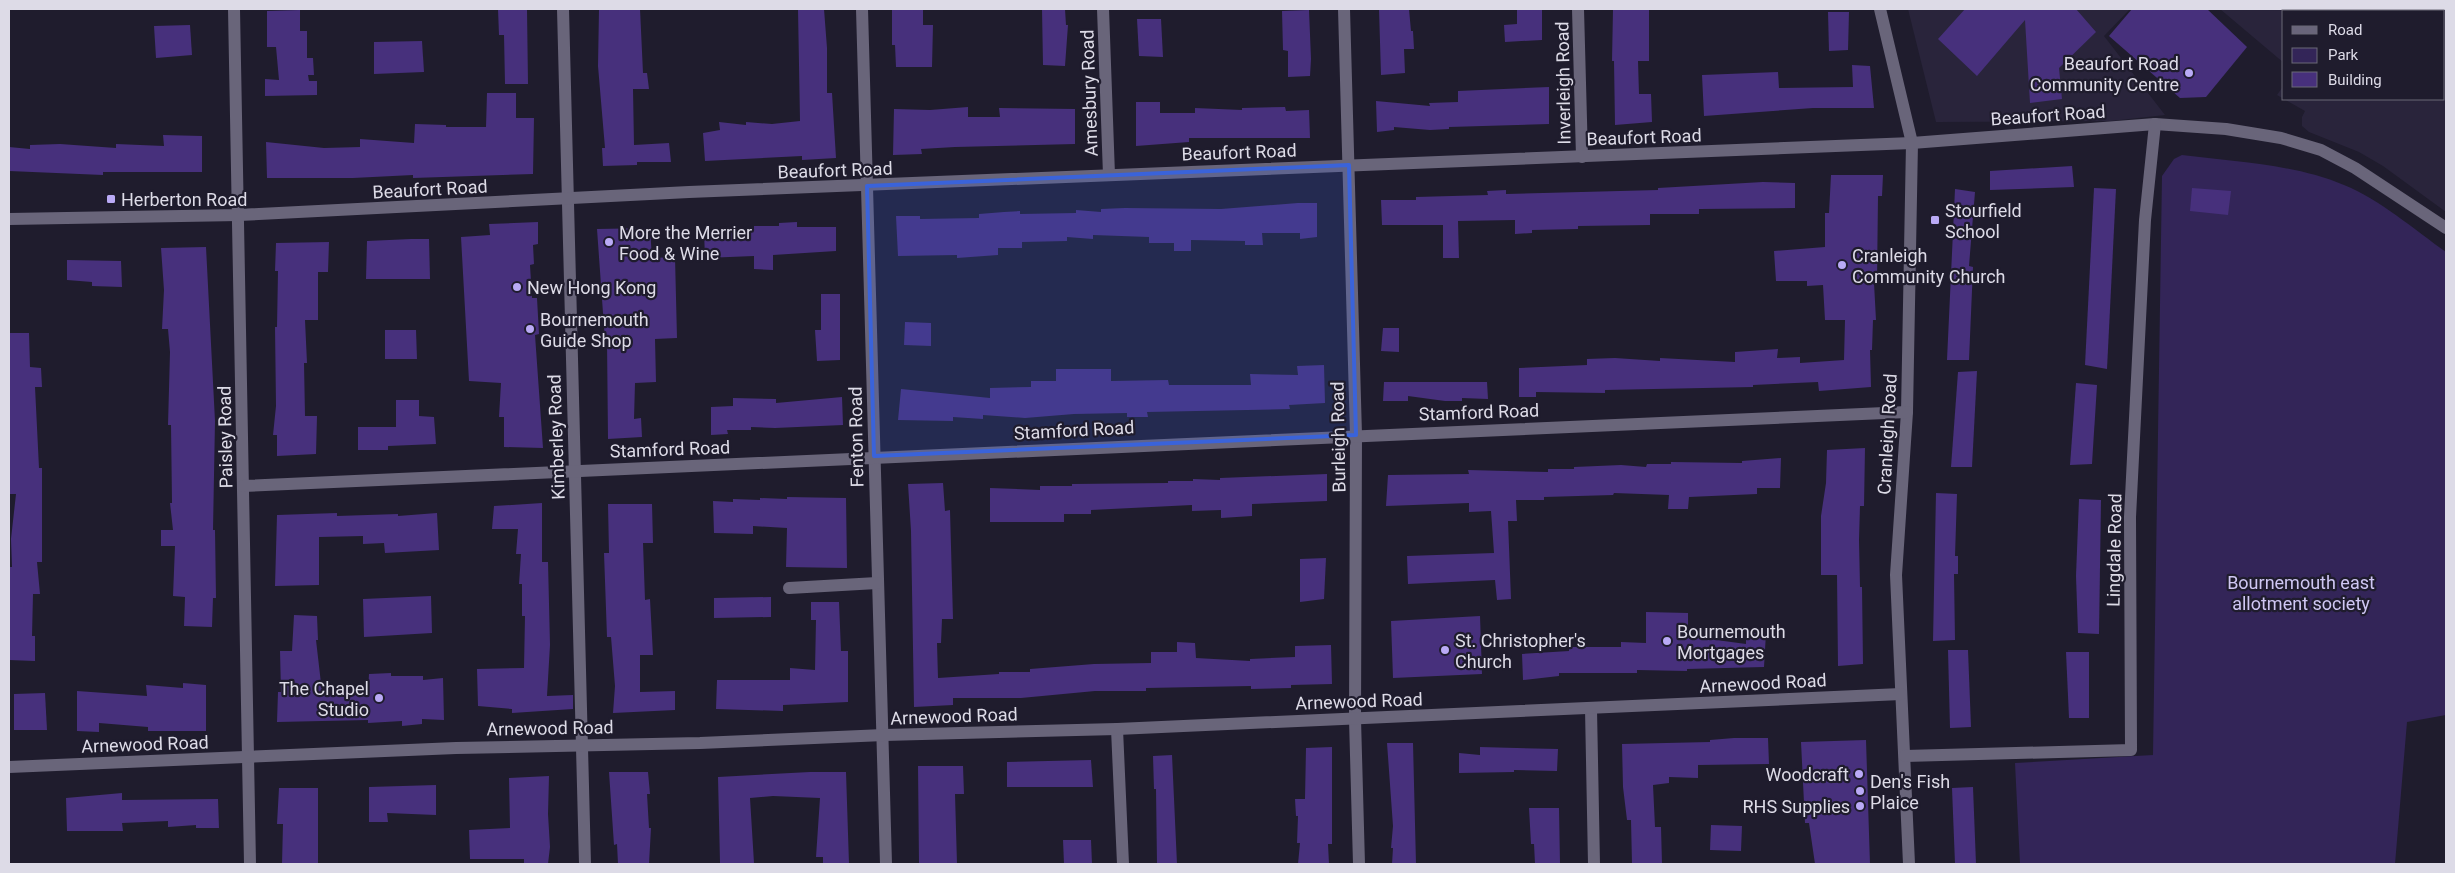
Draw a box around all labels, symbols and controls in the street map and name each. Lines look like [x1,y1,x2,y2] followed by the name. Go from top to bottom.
[2282,10,2445,100] legend
[1551,21,1575,145] street label: Inverleigh Road
[2328,21,2362,39] text: Road
[1076,29,1102,157] street label: Amesbury Road
[2328,46,2359,64] text: Park
[2030,53,2179,95] place label: Beaufort Road Community Centre
[2183,67,2195,79] marker: Beaufort Road Community Centre
[2328,71,2382,89] text: Building
[1990,101,2106,129] street label: Beaufort Road
[1586,124,1702,150] street label: Beaufort Road
[1181,139,1297,165] street label: Beaufort Road
[777,157,893,183] street label: Beaufort Road
[372,175,488,203] street label: Beaufort Road
[121,189,247,210] place label: Herberton Road
[105,193,117,205] marker: Herberton Road
[1945,200,2022,242] place label: Stourfield School
[1929,214,1941,226] marker: Stourfield School
[619,222,752,264] place label: More the Merrier Food & Wine
[603,236,615,248] marker: More the Merrier Food & Wine
[1852,245,2005,287] place label: Cranleigh Community Church
[1836,259,1848,271] marker: Cranleigh Community Church
[527,277,656,298] place label: New Hong Kong
[511,281,523,293] marker: New Hong Kong
[540,309,649,351] place label: Bournemouth Guide Shop
[524,323,536,335] marker: Bournemouth Guide Shop
[1873,373,1901,495] street label: Cranleigh Road
[543,374,569,500] street label: Kimberley Road
[1327,381,1349,493] street label: Burleigh Road
[214,385,236,489] street label: Paisley Road
[845,386,867,488] street label: Fenton Road
[1418,399,1540,425] street label: Stamford Road
[1013,416,1135,444] street label: Stamford Road
[609,436,731,462] street label: Stamford Road
[2103,493,2125,607] street label: Lingdale Road
[2227,572,2375,614] park label: Bournemouth east allotment society
[1677,621,1786,663] place label: Bournemouth Mortgages
[1455,630,1586,672] place label: St. Christopher's Church
[1661,635,1673,647] marker: Bournemouth Mortgages
[1439,644,1451,656] marker: St. Christopher's Church
[1699,669,1827,697] street label: Arnewood Road
[279,678,369,720] place label: The Chapel Studio
[1295,688,1423,714] street label: Arnewood Road
[373,692,385,704] marker: The Chapel Studio
[890,703,1018,729] street label: Arnewood Road
[486,716,614,740] street label: Arnewood Road
[81,731,209,757] street label: Arnewood Road
[1766,764,1849,785] place label: Woodcraft
[1853,768,1865,780] marker: Woodcraft
[1870,771,1950,813] place label: Den's Fish Plaice
[1854,785,1866,797] marker: Den's Fish Plaice
[1743,796,1850,817] place label: RHS Supplies
[1854,800,1866,812] marker: RHS Supplies

